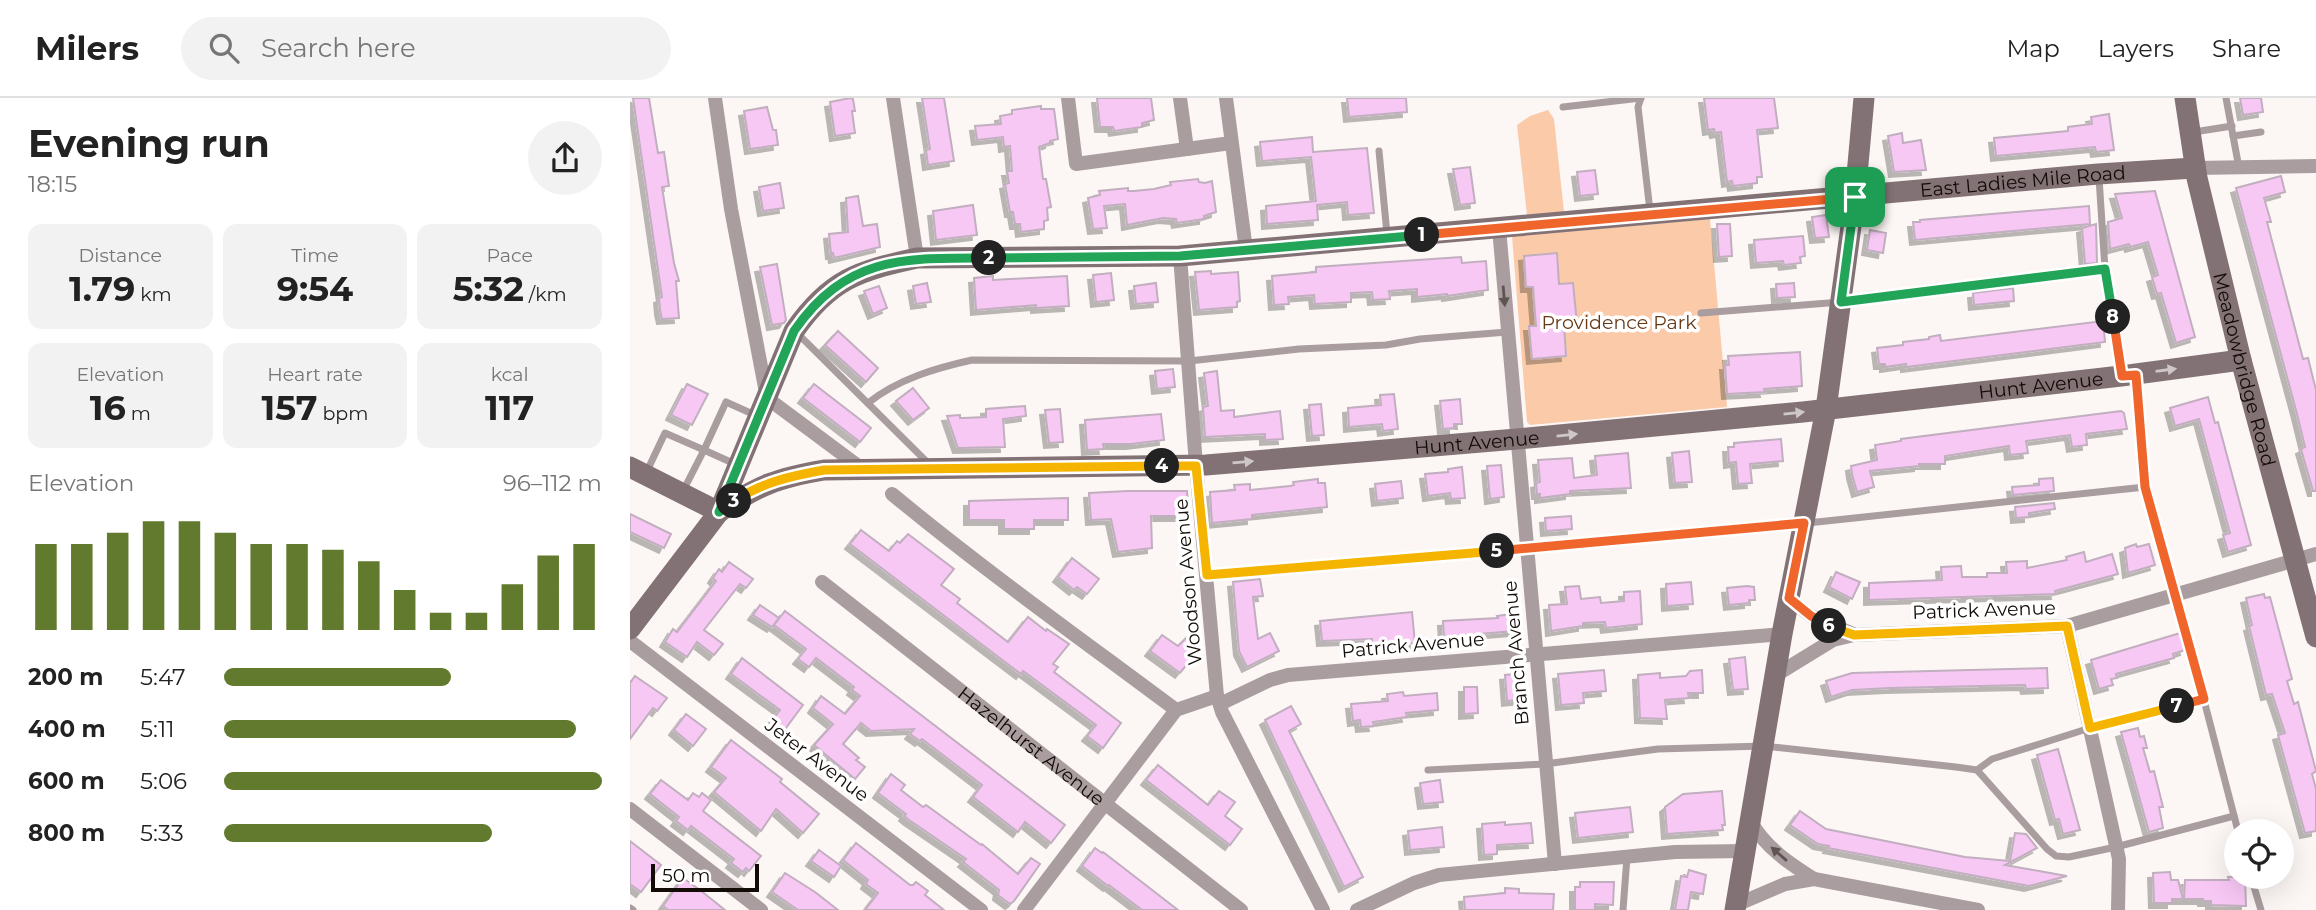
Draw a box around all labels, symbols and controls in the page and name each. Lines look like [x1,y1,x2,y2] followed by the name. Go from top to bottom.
[181,17,671,80] search box
[35,28,139,68] text: Milers
[205,29,243,67] icon: search
[261,32,416,64] text: Search here
[2006,34,2060,63] text: Map
[2098,34,2174,63] text: Layers
[2212,34,2281,63] text: Share
[28,120,270,167] text: Evening run
[528,121,602,195] button: share
[1919,161,2126,201] street label: East Ladies Mile Road
[1825,167,1885,227] pin
[28,170,77,198] text: 18:15
[1836,178,1874,216] icon: arrive
[1404,218,1440,252] pin: 1
[1418,223,1425,246] text: 1
[972,240,1006,276] pin: 2
[79,244,162,267] text: Distance
[291,244,339,267] text: Time
[486,244,533,267] text: Pace
[983,246,994,269] text: 2
[69,267,135,310] text: 1.79
[277,267,353,310] text: 9:54
[453,267,524,310] text: 5:32
[2209,270,2281,469] street label: Meadowbridge Road
[135,283,172,306] text: km
[524,283,567,306] text: /km
[1499,286,1510,308] one-way arrow
[2096,300,2130,334] pin: 8
[2106,305,2119,328] text: 8
[1541,311,1697,334] park label: Providence Park
[76,363,164,386] text: Elevation
[267,363,363,386] text: Heart rate
[491,363,529,386] text: kcal
[2155,365,2177,376] one-way arrow
[1977,367,2104,404] street label: Hunt Avenue
[90,386,126,429] text: 16
[262,386,317,429] text: 157
[485,386,534,429] text: 117
[126,402,151,425] text: m
[317,402,368,425] text: bpm
[1783,407,1805,418] one-way arrow
[1413,425,1540,459] street label: Hunt Avenue
[1557,429,1579,440] one-way arrow
[1144,448,1180,484] pin: 4
[1155,454,1168,477] text: 4
[1232,456,1254,467] one-way arrow
[28,469,134,497] text: Elevation
[503,469,602,497] text: 96–112 m
[716,484,752,518] pin: 3
[728,489,739,512] text: 3
[1169,498,1207,666] street label: Woodson Avenue
[1480,533,1514,568] pin: 5
[1491,539,1502,562] text: 5
[1498,580,1534,726] street label: Branch Avenue
[1912,596,2056,624] street label: Patrick Avenue
[1812,608,1846,644] pin: 6
[1822,614,1835,637] text: 6
[1341,627,1485,663] street label: Patrick Avenue
[28,663,103,691] text: 200 m
[140,663,186,691] text: 5:47
[954,681,1109,810] street label: Hazelhurst Avenue
[2160,688,2194,724] pin: 7
[2171,694,2182,717] text: 7
[760,713,873,807] street label: Jeter Avenue
[28,715,106,743] text: 400 m
[140,715,175,743] text: 5:11
[28,767,105,795] text: 600 m
[140,767,187,795] text: 5:06
[28,819,105,847] text: 800 m
[140,819,184,847] text: 5:33
[2224,819,2294,889] map controls
[2224,819,2294,889] button: locate
[1770,847,1787,862] one-way arrow
[651,861,760,893] scale bar
[662,864,710,887] text: 50 m

